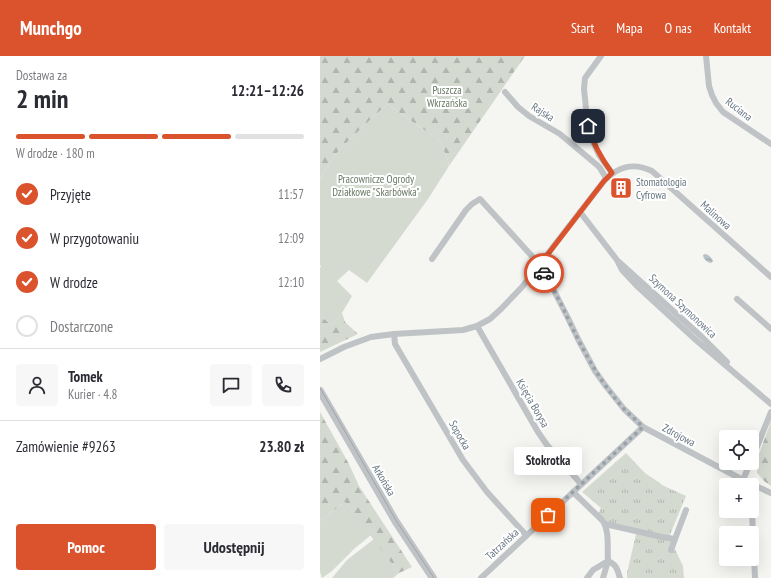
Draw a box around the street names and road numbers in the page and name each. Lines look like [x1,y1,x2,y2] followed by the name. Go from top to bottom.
[723,94,755,124] street label: Ruciana
[529,99,557,125] street label: Rajska
[698,198,734,232] street label: Malinowa
[646,271,720,341] street label: Szymona Szymonowica
[513,376,553,430] street label: Księcia Borysa
[446,418,474,452] street label: Sopocka
[660,421,698,449] street label: Zdrojowa
[369,462,399,498] street label: Arkońska
[483,525,521,563] street label: Tatrzańska

